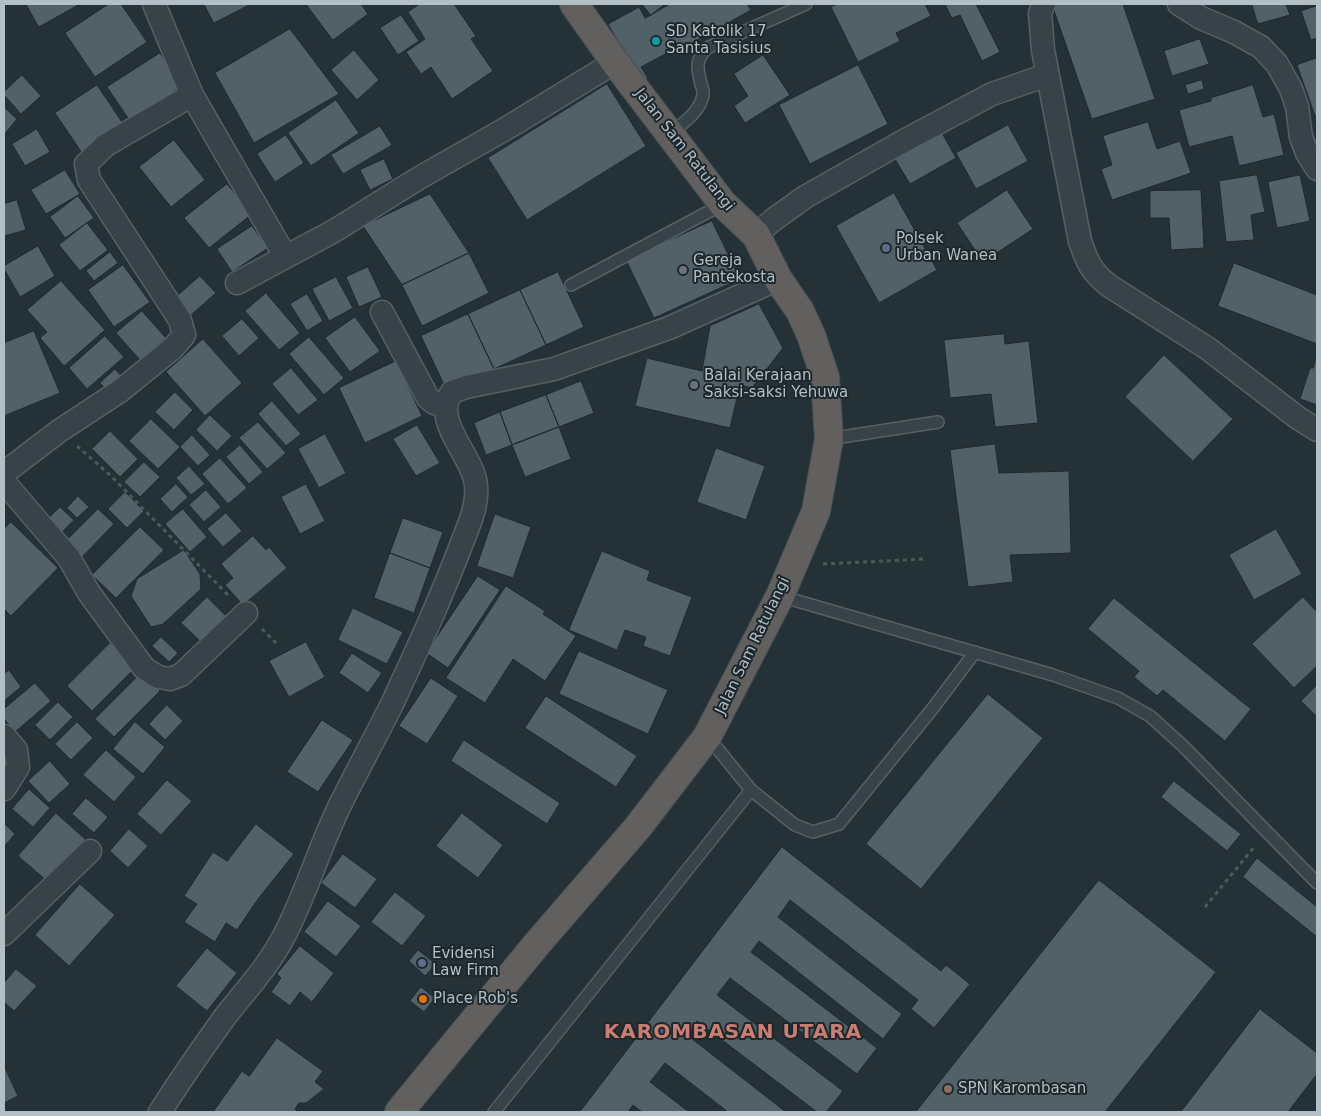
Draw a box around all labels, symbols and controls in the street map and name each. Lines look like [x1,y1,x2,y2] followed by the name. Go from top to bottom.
[666,23,771,58] place label: SD Katolik 17 Santa Tasisius
[650,35,662,47] marker: SD Katolik 17 Santa Tasisius
[631,85,737,215] street label: Jalan Sam Ratulangi
[896,230,997,265] place label: Polsek Urban Wanea
[880,242,892,254] marker: Polsek Urban Wanea
[693,252,775,287] place label: Gereja Pantekosta
[677,264,689,276] marker: Gereja Pantekosta
[704,367,848,402] place label: Balai Kerajaan Saksi-saksi Yehuwa
[688,379,700,391] marker: Balai Kerajaan Saksi-saksi Yehuwa
[712,574,794,718] street label: Jalan Sam Ratulangi
[432,945,499,980] place label: Evidensi Law Firm
[416,957,428,969] marker: Evidensi Law Firm
[433,990,518,1008] place label: Place Rob's
[417,993,429,1005] marker: Place Rob's
[602,1021,864,1045] district label: KAROMBASAN UTARA
[958,1080,1086,1098] place label: SPN Karombasan
[942,1083,954,1095] marker: SPN Karombasan

